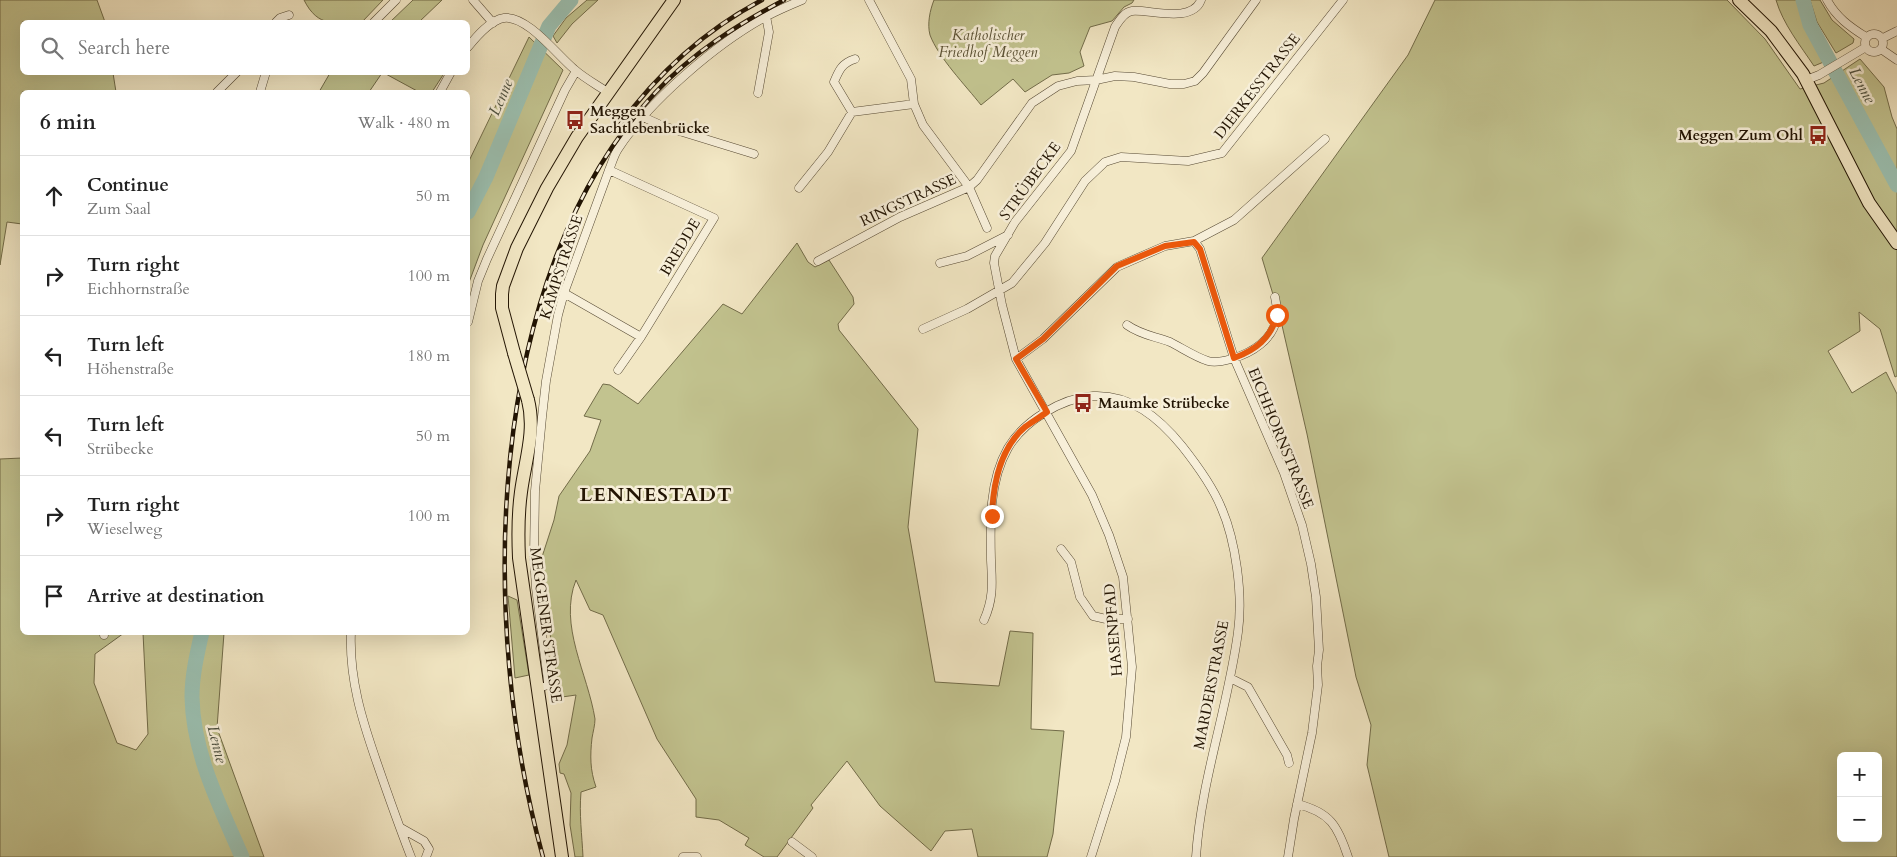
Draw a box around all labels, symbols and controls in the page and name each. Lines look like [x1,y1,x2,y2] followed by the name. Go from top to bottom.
[20,20,470,75] search box
[938,25,1038,62] park label: Katholischer Friedhof Meggen
[1209,29,1305,143] street label: DIERKESSTRASSE
[38,34,66,62] icon: search
[78,35,170,61] text: Search here
[1843,64,1881,108] water label: Lenne
[483,75,519,119] water label: Lenne
[590,101,710,138] place label: Meggen Sachtlebenbrücke
[40,108,96,137] text: 6 min
[564,109,586,131] bus stop icon: Meggen Sachtlebenbrücke
[358,112,450,134] text: Walk · 480 m
[1807,124,1829,146] bus stop icon: Meggen Zum Ohl
[1678,125,1804,145] place label: Meggen Zum Ohl
[995,138,1065,224] street label: STRÜBECKE
[857,169,959,231] street label: RINGSTRASSE
[87,172,169,198] text: Continue
[40,182,68,210] icon: ahead
[416,185,450,207] text: 50 m
[87,198,151,220] text: Zum Saal
[535,212,587,322] street label: KAMPSTRASSE
[655,215,705,279] street label: BREDDE
[87,252,179,278] text: Turn right
[40,262,68,290] icon: right
[408,265,450,287] text: 100 m
[87,278,190,300] text: Eichhornstraße
[1266,304,1289,327] route start
[87,332,164,358] text: Turn left
[40,342,68,370] icon: left
[408,345,450,367] text: 180 m
[87,358,174,380] text: Höhenstraße
[1243,364,1319,512] street label: EICHHORNSTRASSE
[1072,392,1094,414] bus stop icon: Maumke Strübecke
[1098,393,1230,413] place label: Maumke Strübecke
[87,412,164,438] text: Turn left
[40,422,68,450] icon: left
[416,425,450,447] text: 50 m
[87,438,154,460] text: Strübecke
[579,481,733,508] district label: LENNESTADT
[87,492,179,518] text: Turn right
[40,502,68,530] icon: right
[408,505,450,527] text: 100 m
[981,505,1004,528] route end
[87,518,162,540] text: Wieselweg
[525,546,567,704] street label: MEGGENER STRASSE
[40,582,68,610] icon: arrive
[87,583,264,609] text: Arrive at destination
[1099,583,1127,677] street label: HASENPFAD
[1189,619,1233,751] street label: MARDERSTRASSE
[202,723,232,766] water label: Lenne
[1837,752,1882,842] map controls
[1837,752,1882,797] button: +
[1837,797,1882,842] button: −

